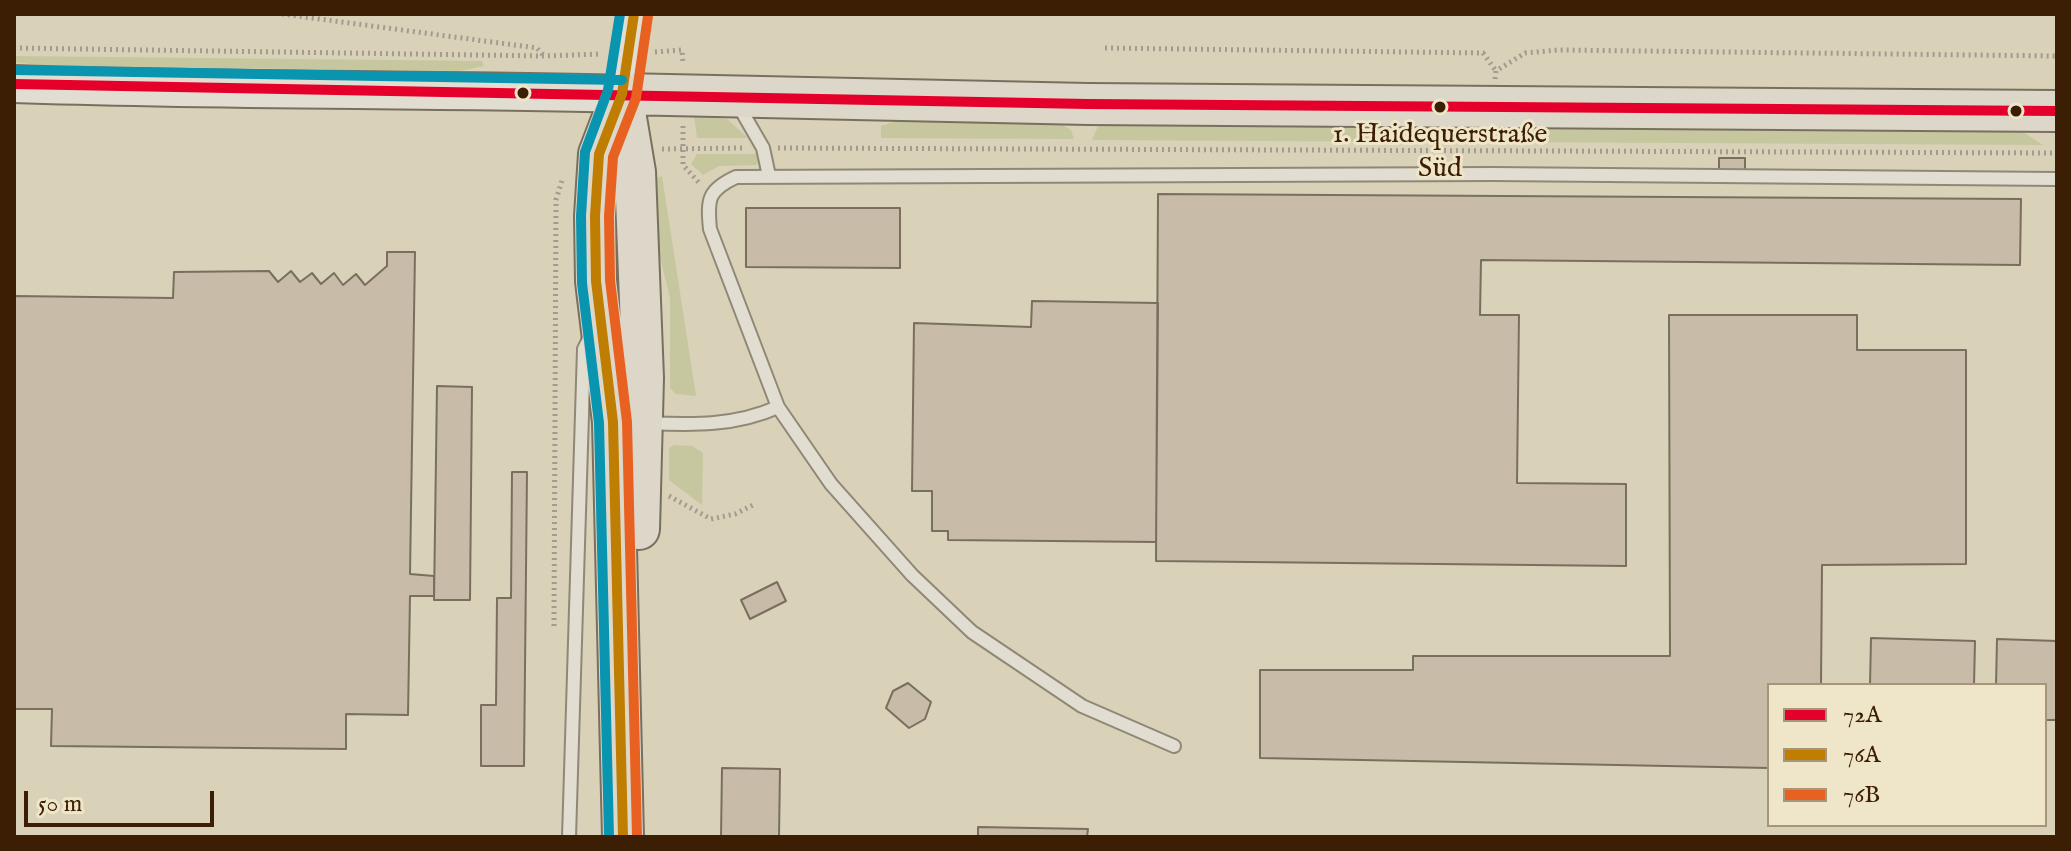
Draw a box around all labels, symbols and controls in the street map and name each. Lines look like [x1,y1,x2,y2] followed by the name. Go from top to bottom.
[515,85,531,101] unlabelled marker
[1432,99,1448,115] marker: 1. Haidequerstraße Süd
[2008,103,2024,119] unlabelled marker
[1333,119,1547,185] place label: 1. Haidequerstraße Süd
[1767,683,2047,827] legend
[1843,700,1882,731] text: 72A
[1843,740,1881,771] text: 76A
[28,775,218,825] scale bar
[1843,780,1880,811] text: 76B
[38,789,82,820] text: 50 m

